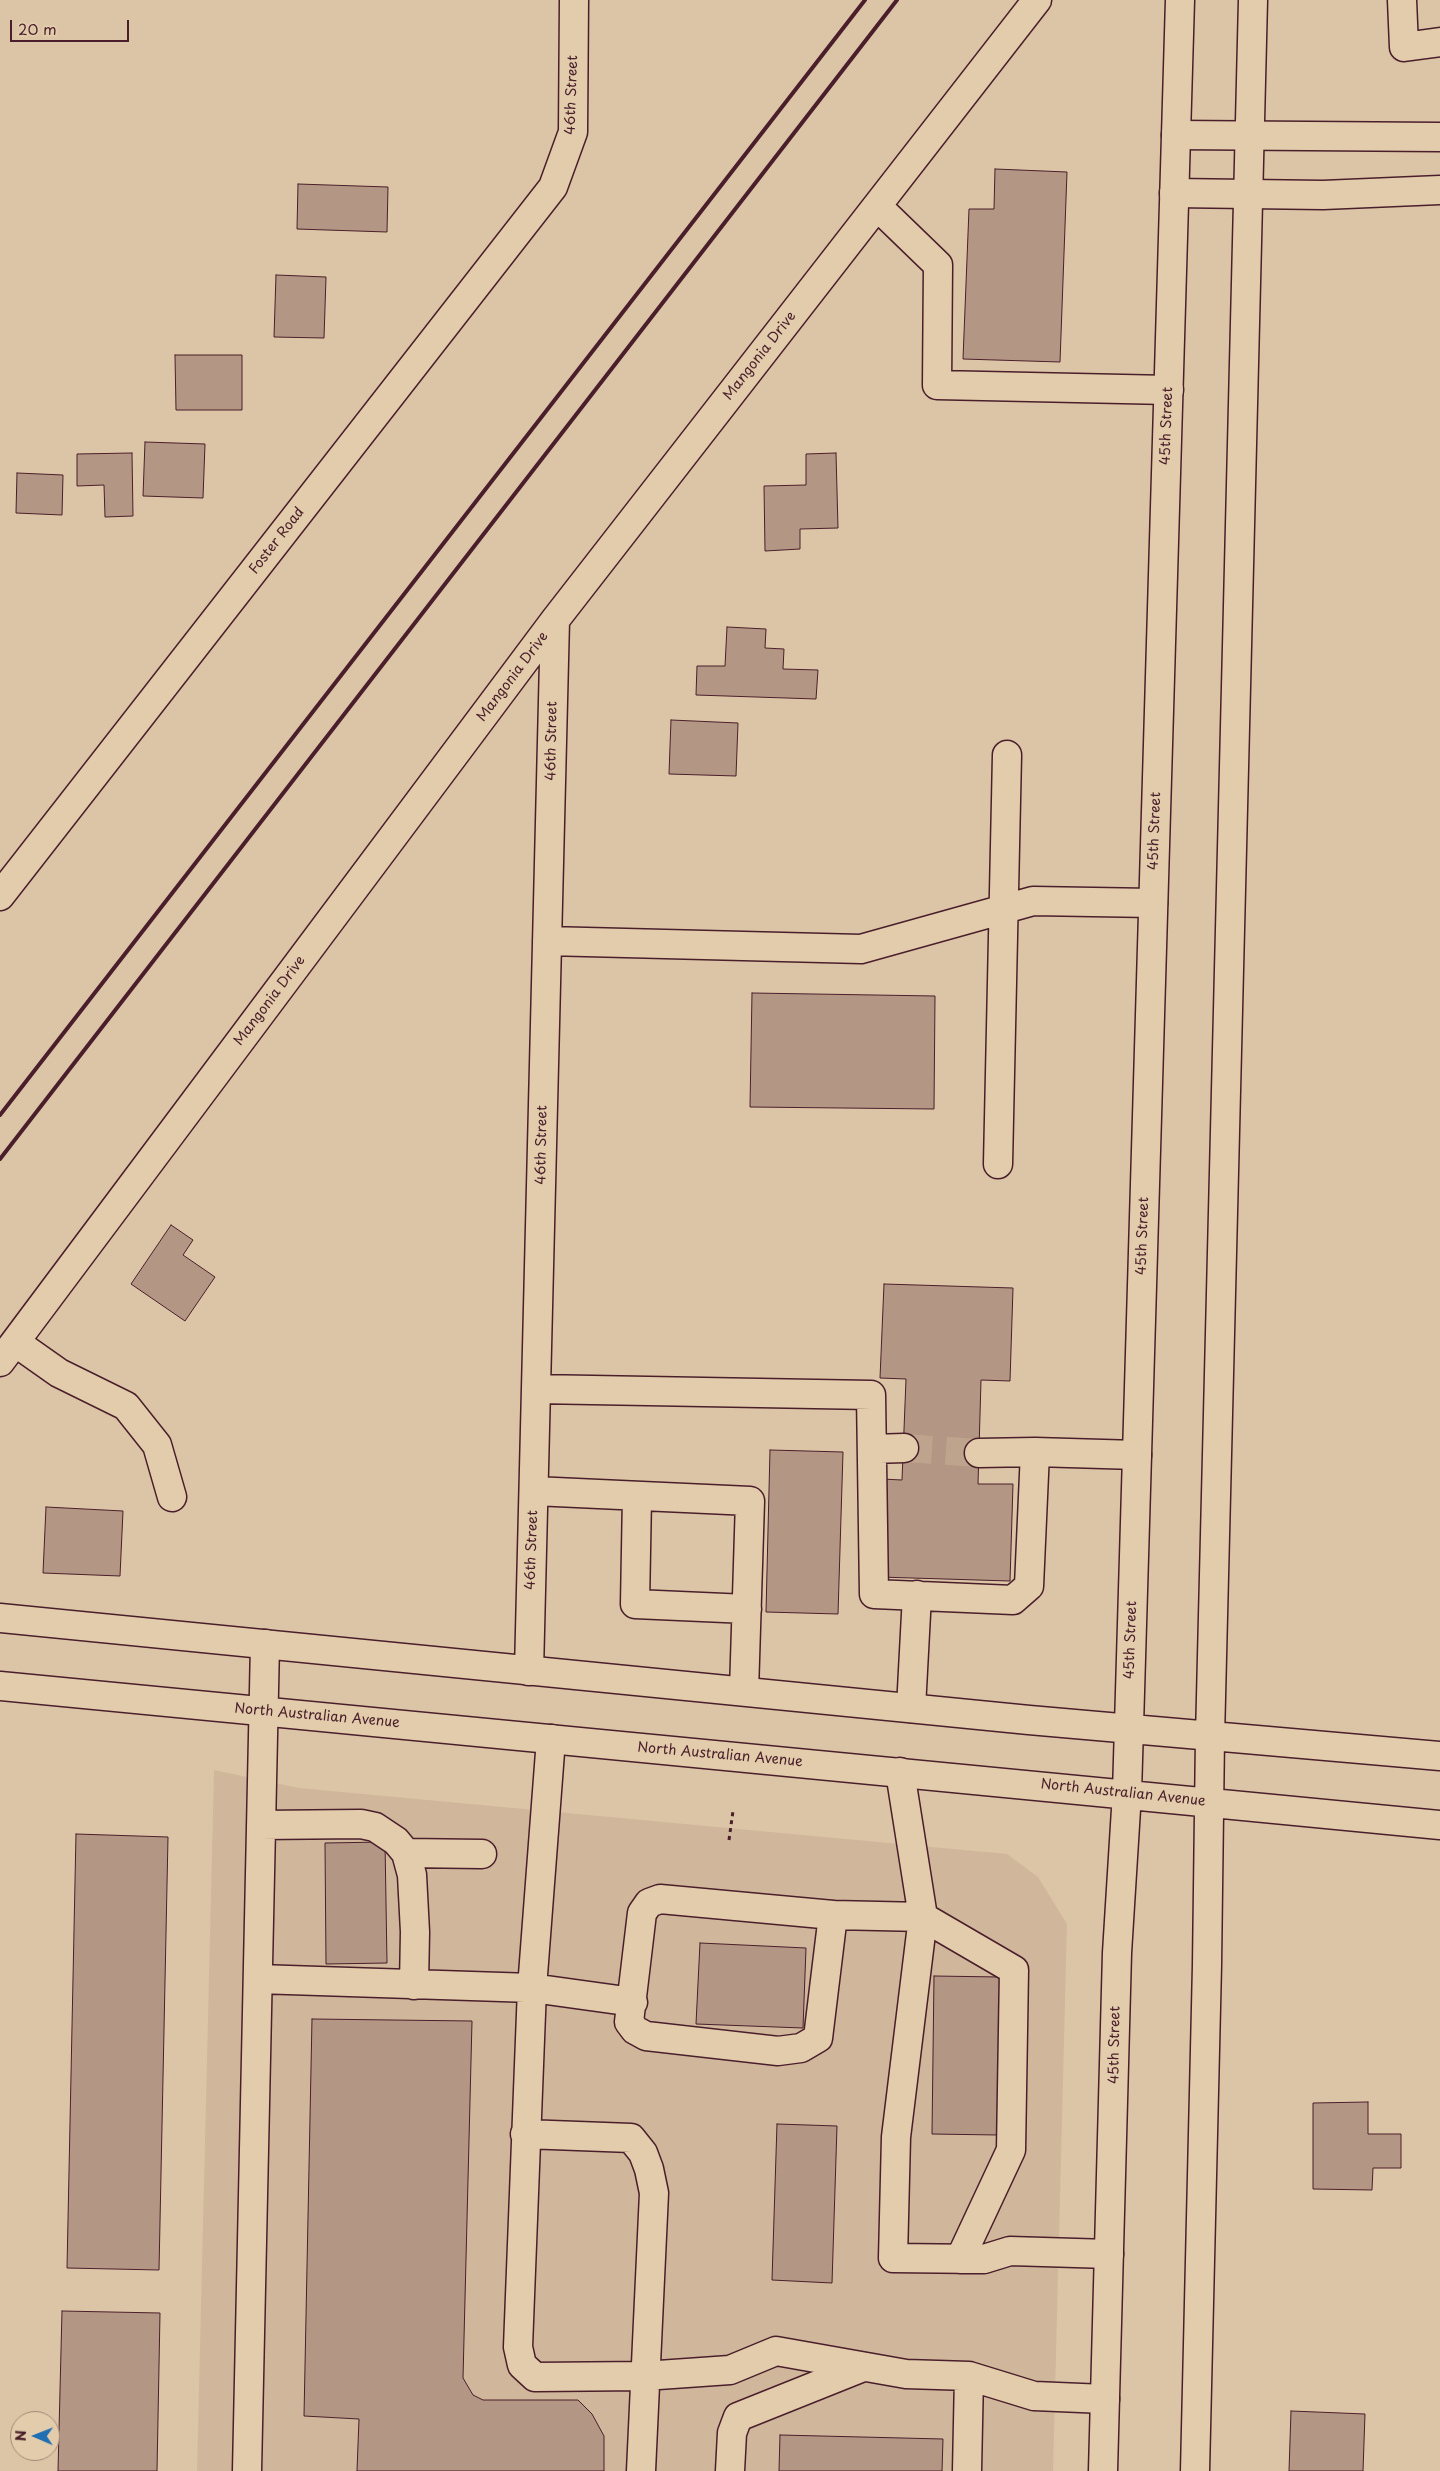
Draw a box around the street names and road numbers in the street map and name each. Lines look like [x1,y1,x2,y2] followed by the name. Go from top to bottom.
[562,55,582,135] street label: 46th Street
[720,308,800,404] street label: Mangonia Drive
[1157,387,1177,465] street label: 45th Street
[246,504,308,578] street label: Foster Road
[474,629,552,725] street label: Mangonia Drive
[543,701,561,781] street label: 46th Street
[1145,792,1165,870] street label: 45th Street
[231,953,309,1049] street label: Mangonia Drive
[533,1105,551,1185] street label: 46th Street
[1133,1197,1153,1275] street label: 45th Street
[522,1510,542,1590] street label: 46th Street
[1121,1601,1141,1679] street label: 45th Street
[234,1700,400,1732] street label: North Australian Avenue
[637,1739,803,1771] street label: North Australian Avenue
[1040,1776,1206,1810] street label: North Australian Avenue
[1106,2006,1124,2084] street label: 45th Street

